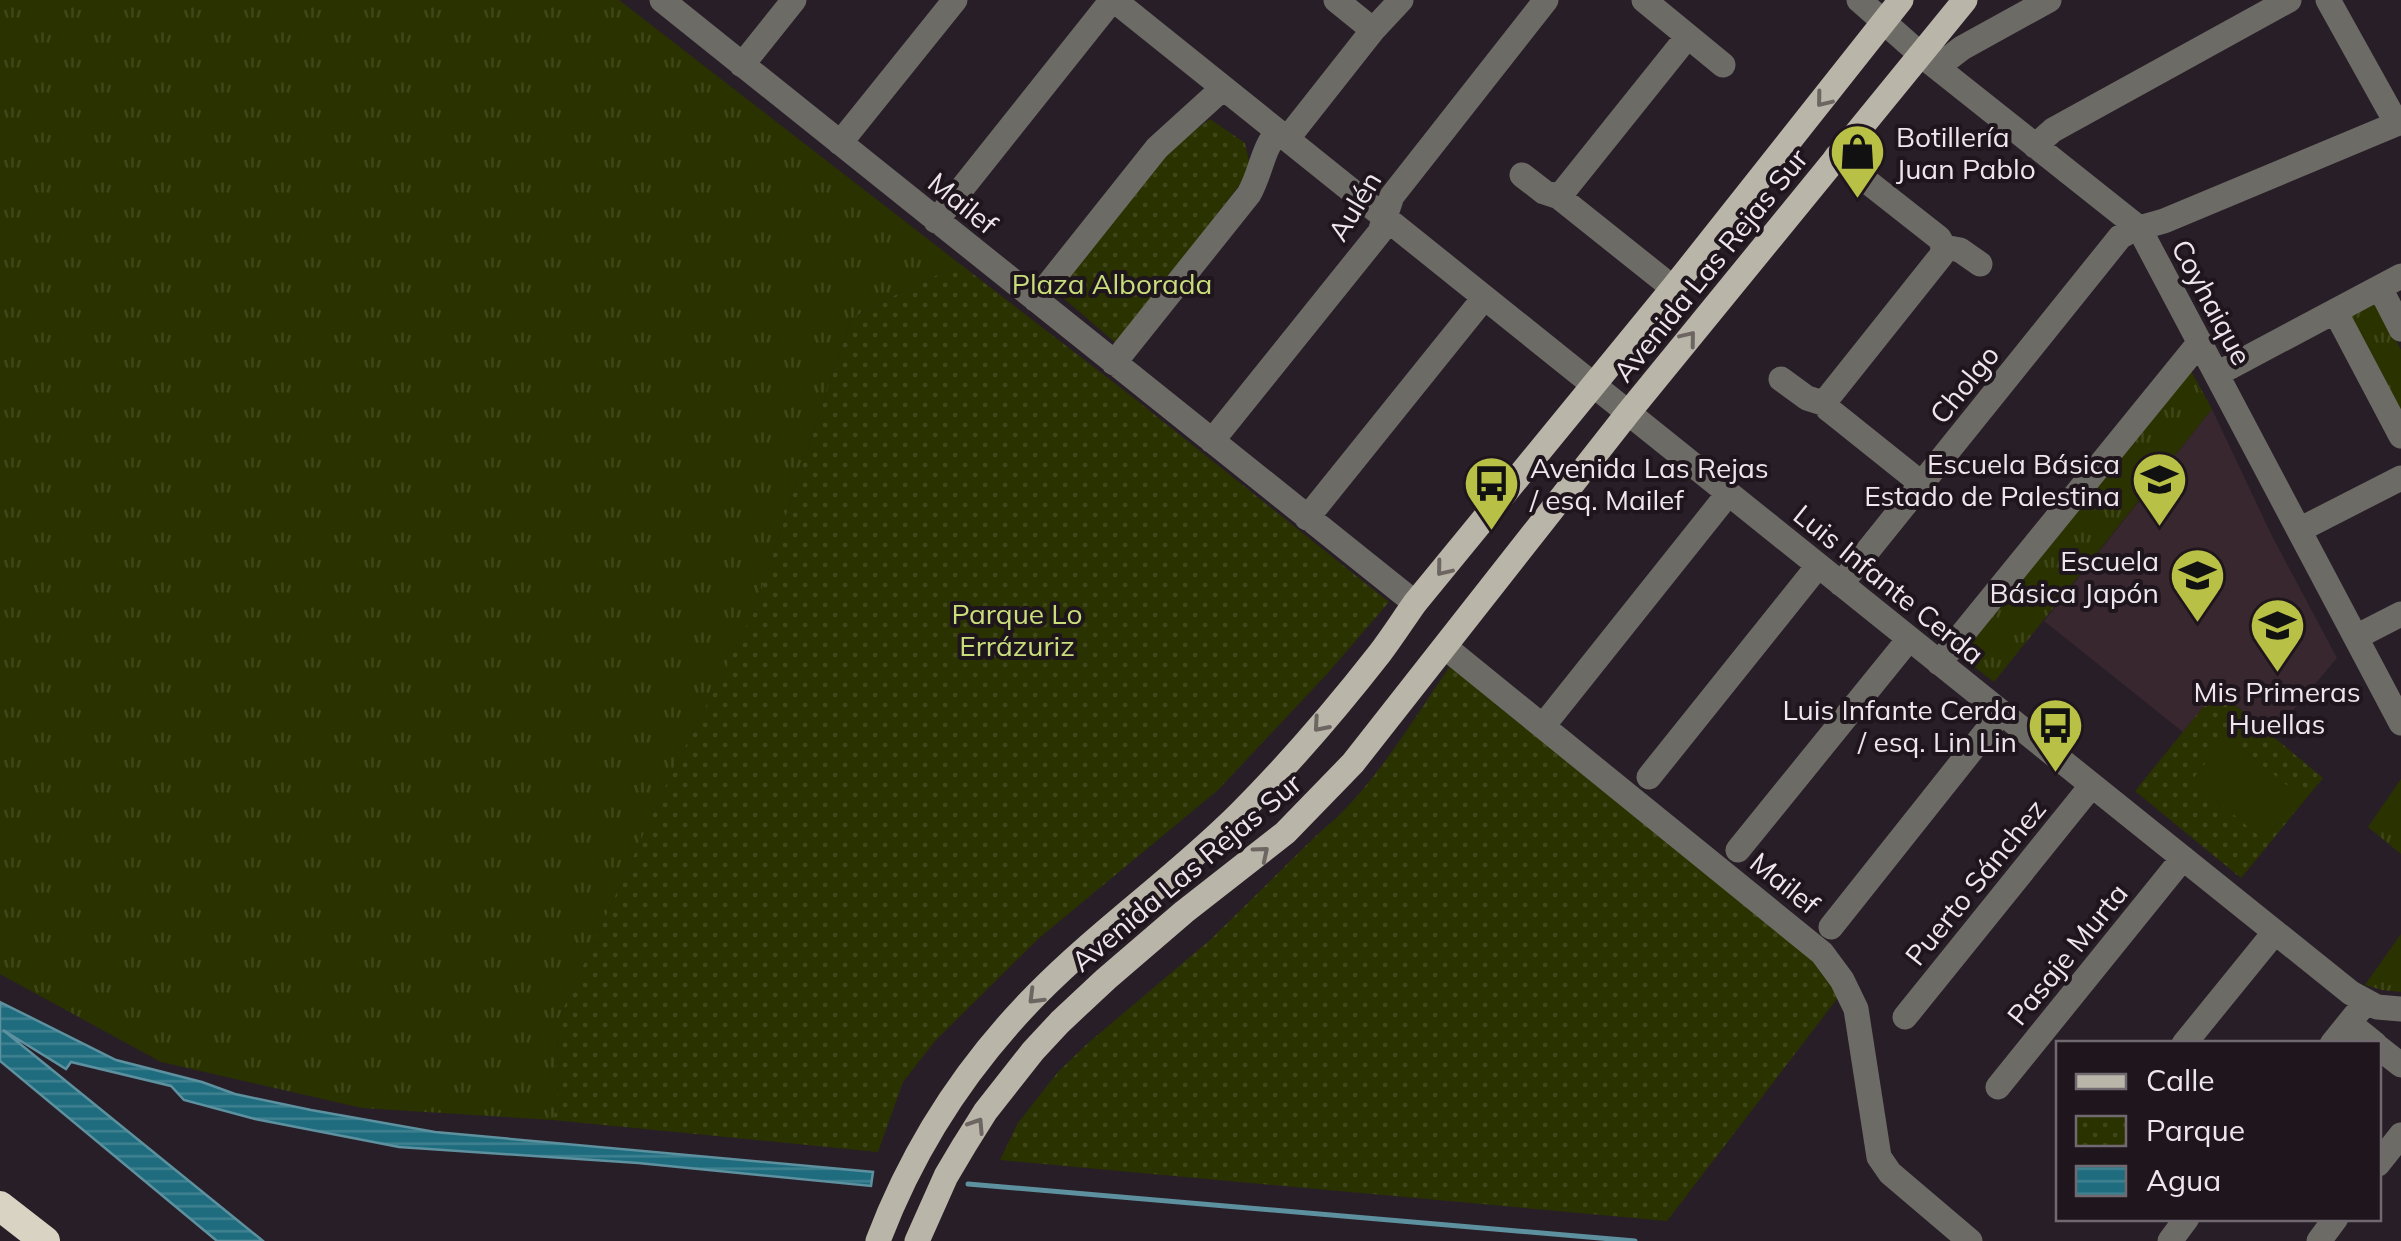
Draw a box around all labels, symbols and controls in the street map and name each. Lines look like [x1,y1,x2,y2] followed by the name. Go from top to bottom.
[1817,89,1835,107] one-way arrow
[1896,119,2036,186] place label: Botillería Juan Pablo
[1827,122,1887,201] shop icon: Botillería Juan Pablo
[1605,141,1815,389] street label: Avenida Las Rejas Sur
[921,165,1005,242] street label: Mailef
[1320,165,1388,247] street label: Aulén
[2164,233,2260,371] street label: Coyhaique
[1012,266,1212,301] park label: Plaza Alborada
[1677,331,1695,349] one-way arrow
[1922,338,2006,430] street label: Cholgo
[1864,446,2120,513] place label: Escuela Básica Estado de Palestina
[2129,449,2189,528] school or university icon: Escuela Básica Estado de Palestina
[1529,450,1769,517] place label: Avenida Las Rejas / esq. Mailef
[1461,453,1521,532] bus stop icon: Avenida Las Rejas / esq. Mailef
[1787,497,1991,671] street label: Luis Infante Cerda
[1990,543,2159,610] place label: Escuela Básica Japón
[2168,546,2228,625] school or university icon: Escuela Básica Japón
[1436,558,1454,576] one-way arrow
[2247,595,2307,674] school or university icon: Mis Primeras Huellas
[952,596,1082,663] park label: Parque Lo Errázuriz
[2193,674,2361,741] place label: Mis Primeras Huellas
[1783,692,2017,759] place label: Luis Infante Cerda / esq. Lin Lin
[2026,695,2086,774] bus stop icon: Luis Infante Cerda / esq. Lin Lin
[1314,713,1332,732] one-way arrow
[1064,765,1309,979] street label: Avenida Las Rejas Sur
[1897,792,2053,972] street label: Puerto Sánchez
[1743,845,1827,922] street label: Mailef
[1250,846,1268,864] one-way arrow
[1999,876,2135,1032] street label: Pasaje Murta
[1028,985,1046,1003] one-way arrow
[2056,1041,2381,1221] legend
[2146,1061,2215,1099] text: Calle
[2146,1111,2245,1149] text: Parque
[965,1117,984,1135] one-way arrow
[2146,1161,2221,1199] text: Agua

